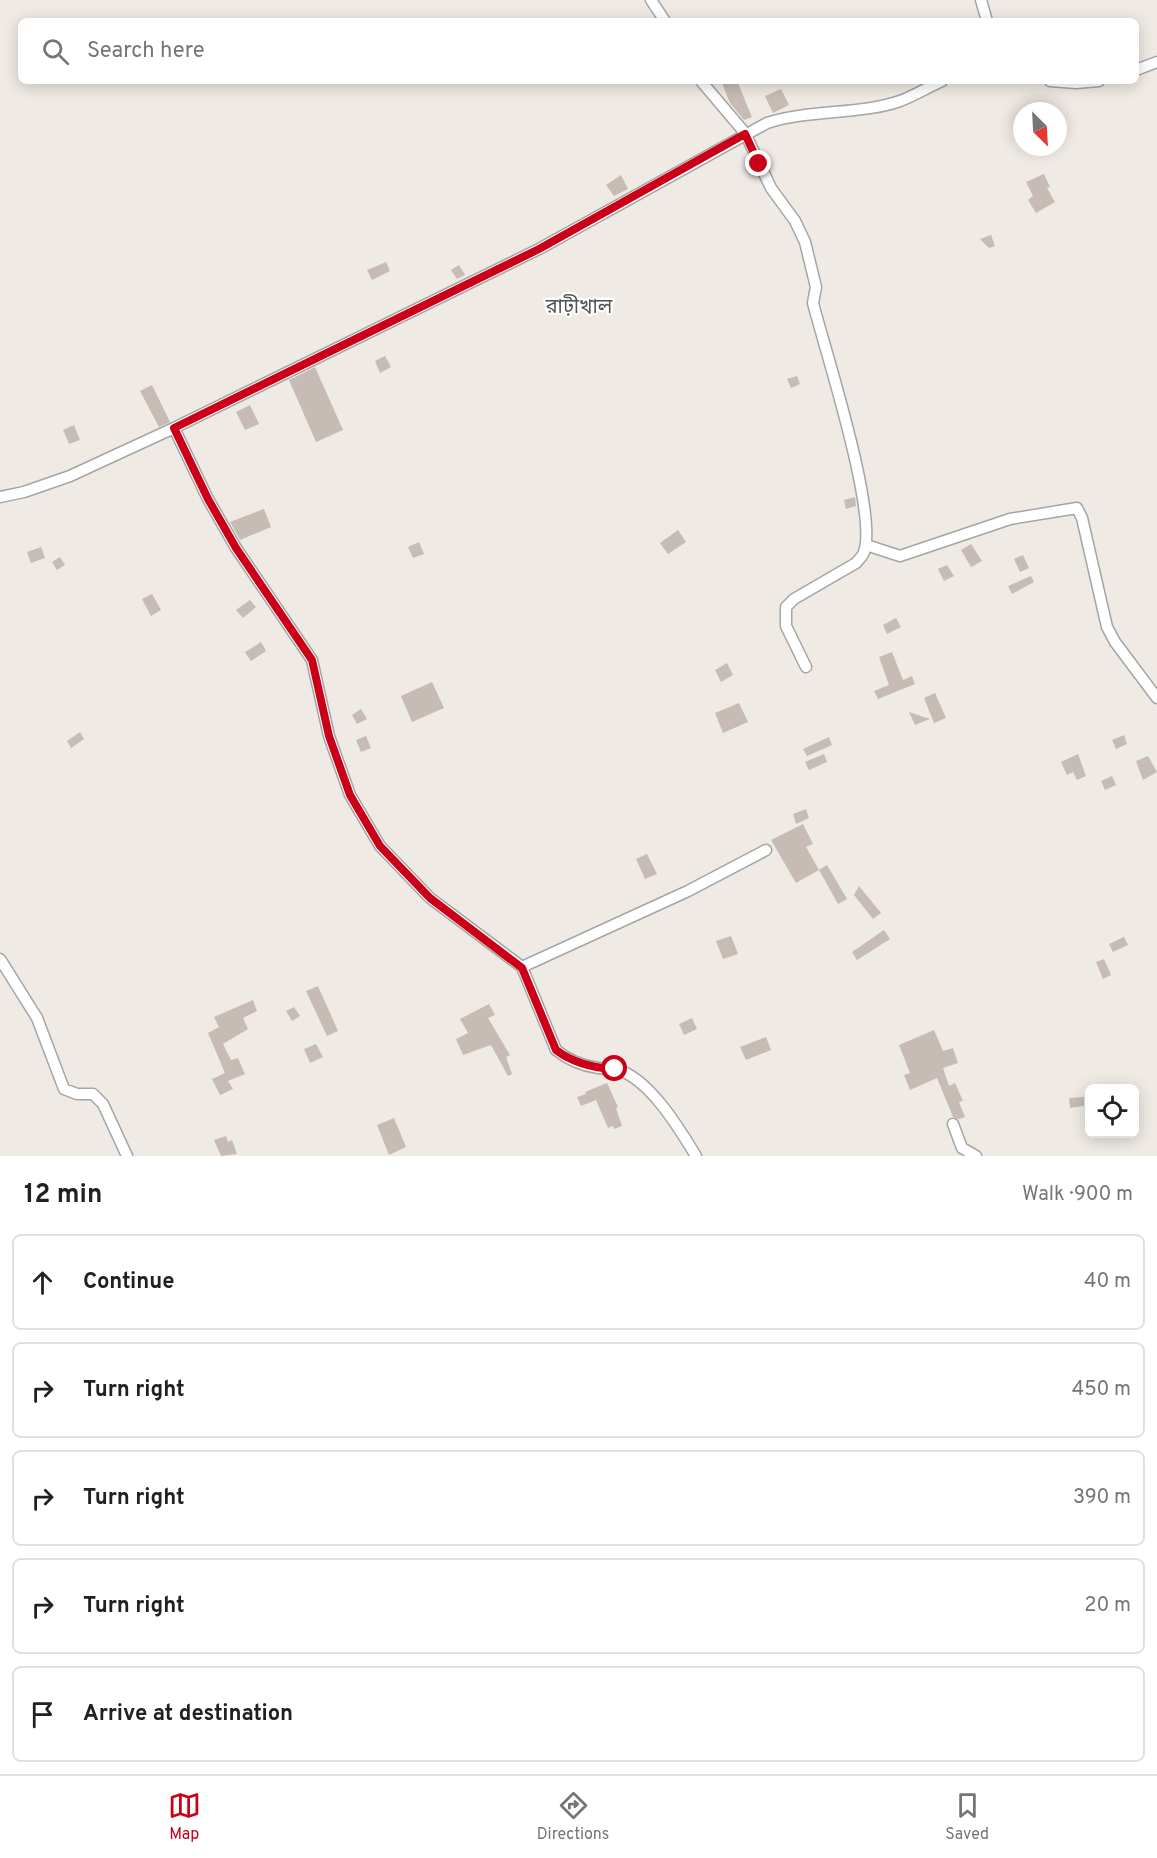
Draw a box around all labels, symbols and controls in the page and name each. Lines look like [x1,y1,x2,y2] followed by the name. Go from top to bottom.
[18,18,1139,84] search box
[39,35,72,68] icon: search
[87,38,205,65] text: Search here
[1013,102,1067,156] north arrow
[745,150,771,176] route end
[545,294,613,321] district label: রাঢ়ীখাল
[601,1055,627,1081] route start
[1085,1084,1139,1138] map controls
[1085,1084,1139,1138] button: locate
[24,1179,102,1212] text: 12 min
[1022,1182,1133,1208] text: Walk · 900 m
[26,1266,59,1299] icon: ahead
[83,1269,174,1296] text: Continue
[1084,1269,1131,1295] text: 40 m
[26,1374,59,1407] icon: right
[83,1377,185,1404] text: Turn right
[1072,1377,1131,1403] text: 450 m
[26,1482,59,1515] icon: right
[83,1485,185,1512] text: Turn right
[1073,1485,1131,1511] text: 390 m
[26,1590,59,1623] icon: right
[83,1593,185,1620] text: Turn right
[1084,1593,1131,1619] text: 20 m
[26,1698,59,1731] icon: arrive
[83,1701,293,1728] text: Arrive at destination
[168,1789,201,1845] tab: Map
[537,1789,609,1845] tab: Directions
[945,1789,989,1845] tab: Saved

